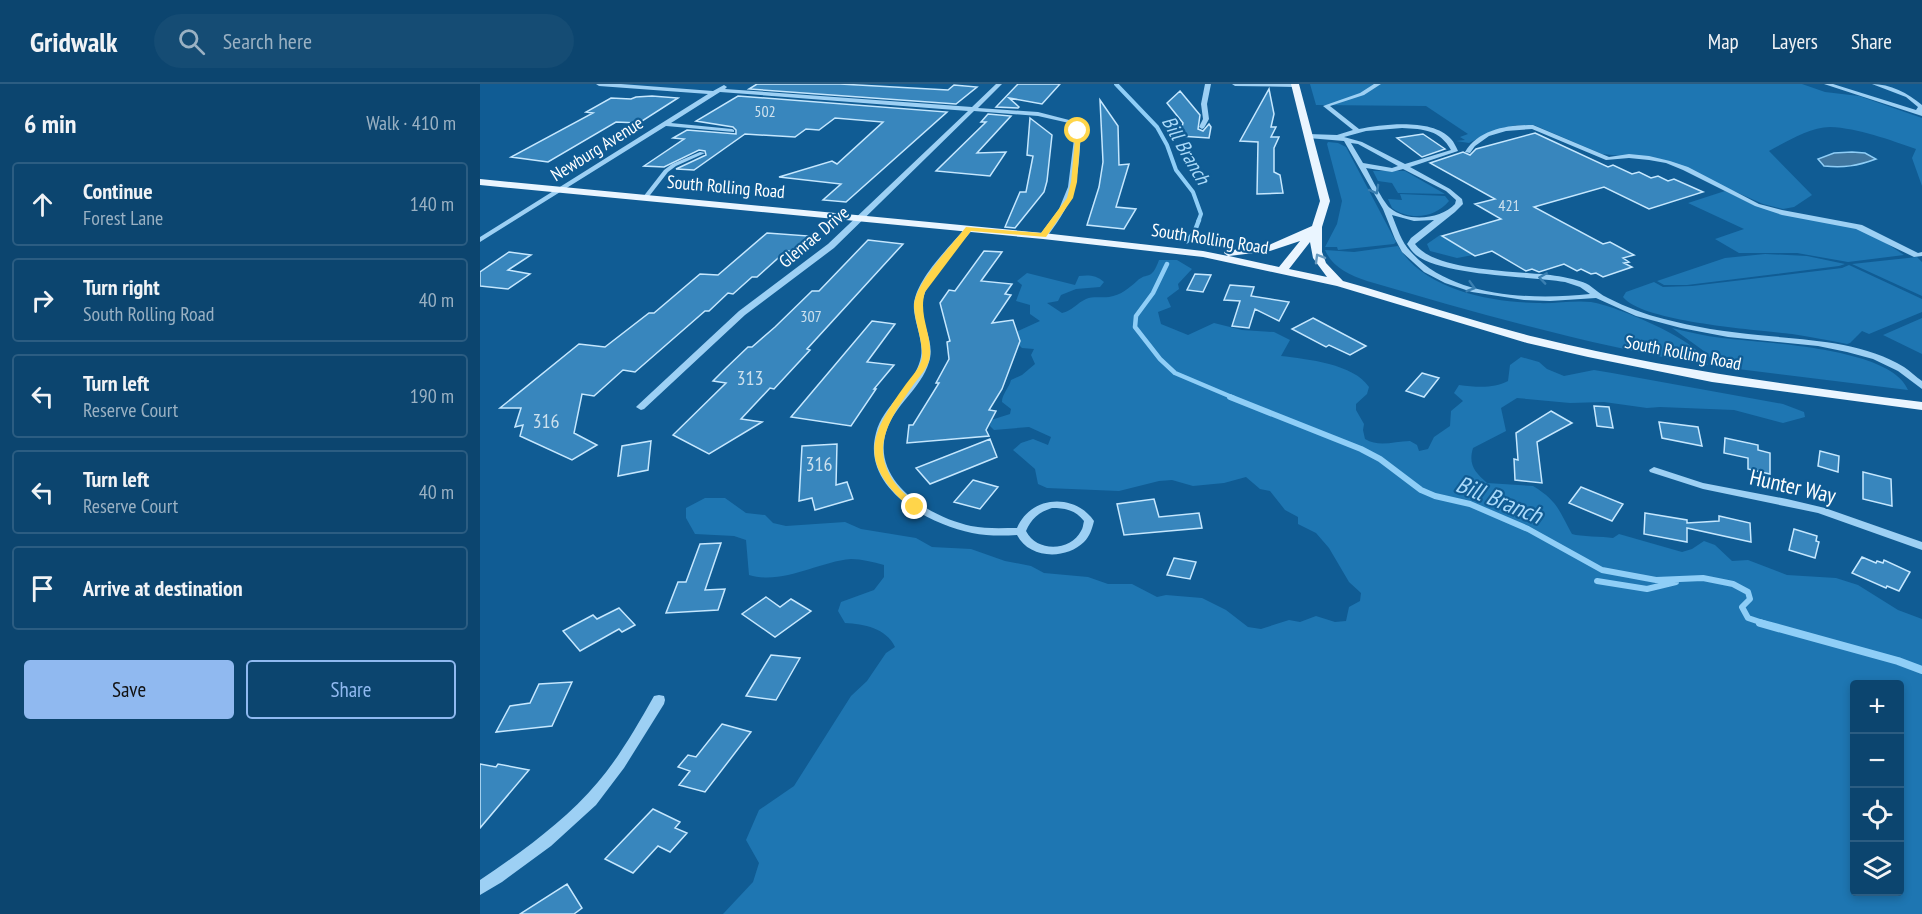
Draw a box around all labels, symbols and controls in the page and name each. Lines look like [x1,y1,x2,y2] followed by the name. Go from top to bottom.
[154,14,574,68] search box
[30,23,118,60] text: Gridwalk
[175,25,208,58] icon: search
[223,27,312,55] text: Search here
[1708,28,1739,55] text: Map
[1772,28,1818,55] text: Layers
[1851,28,1892,55] text: Share
[754,101,776,121] house number: 502
[24,107,77,140] text: 6 min
[366,110,456,136] text: Walk · 410 m
[546,111,647,186] street label: Newburg Avenue
[1156,111,1217,190] water label: Bill Branch
[1064,117,1090,143] route start
[666,170,786,203] street label: South Rolling Road
[83,177,153,205] text: Continue
[1368,183,1379,194] one-way arrow
[26,188,59,221] icon: ahead
[410,191,454,217] text: 140 m
[1498,195,1520,215] house number: 421
[774,201,853,273] street label: Glenrae Drive
[83,205,163,231] text: Forest Lane
[1150,218,1270,259] street label: South Rolling Road
[1316,253,1327,264] one-way arrow
[1539,272,1548,284] one-way arrow
[83,273,160,301] text: Turn right
[1465,280,1476,292] one-way arrow
[26,284,59,317] icon: right
[419,287,454,313] text: 40 m
[83,301,214,327] text: South Rolling Road
[800,306,822,326] house number: 307
[1623,330,1743,375] street label: South Rolling Road
[737,365,764,391] house number: 313
[83,369,149,397] text: Turn left
[26,380,59,413] icon: left
[410,383,454,409] text: 190 m
[83,397,178,423] text: Reserve Court
[533,408,560,434] house number: 316
[806,451,833,477] house number: 316
[1747,463,1839,510] street label: Hunter Way
[83,465,149,493] text: Turn left
[1452,468,1548,531] water label: Bill Branch
[26,476,59,509] icon: left
[419,479,454,505] text: 40 m
[83,493,178,519] text: Reserve Court
[901,493,927,519] route end
[26,572,59,605] icon: arrive
[83,574,243,602] text: Arrive at destination
[24,660,234,719] button: Save
[246,660,456,719] button: Share
[1850,680,1904,896] map controls
[1850,680,1904,734] button: +
[1850,734,1904,788] button: −
[1850,788,1904,842] button: locate
[1850,842,1904,896] button: layers

